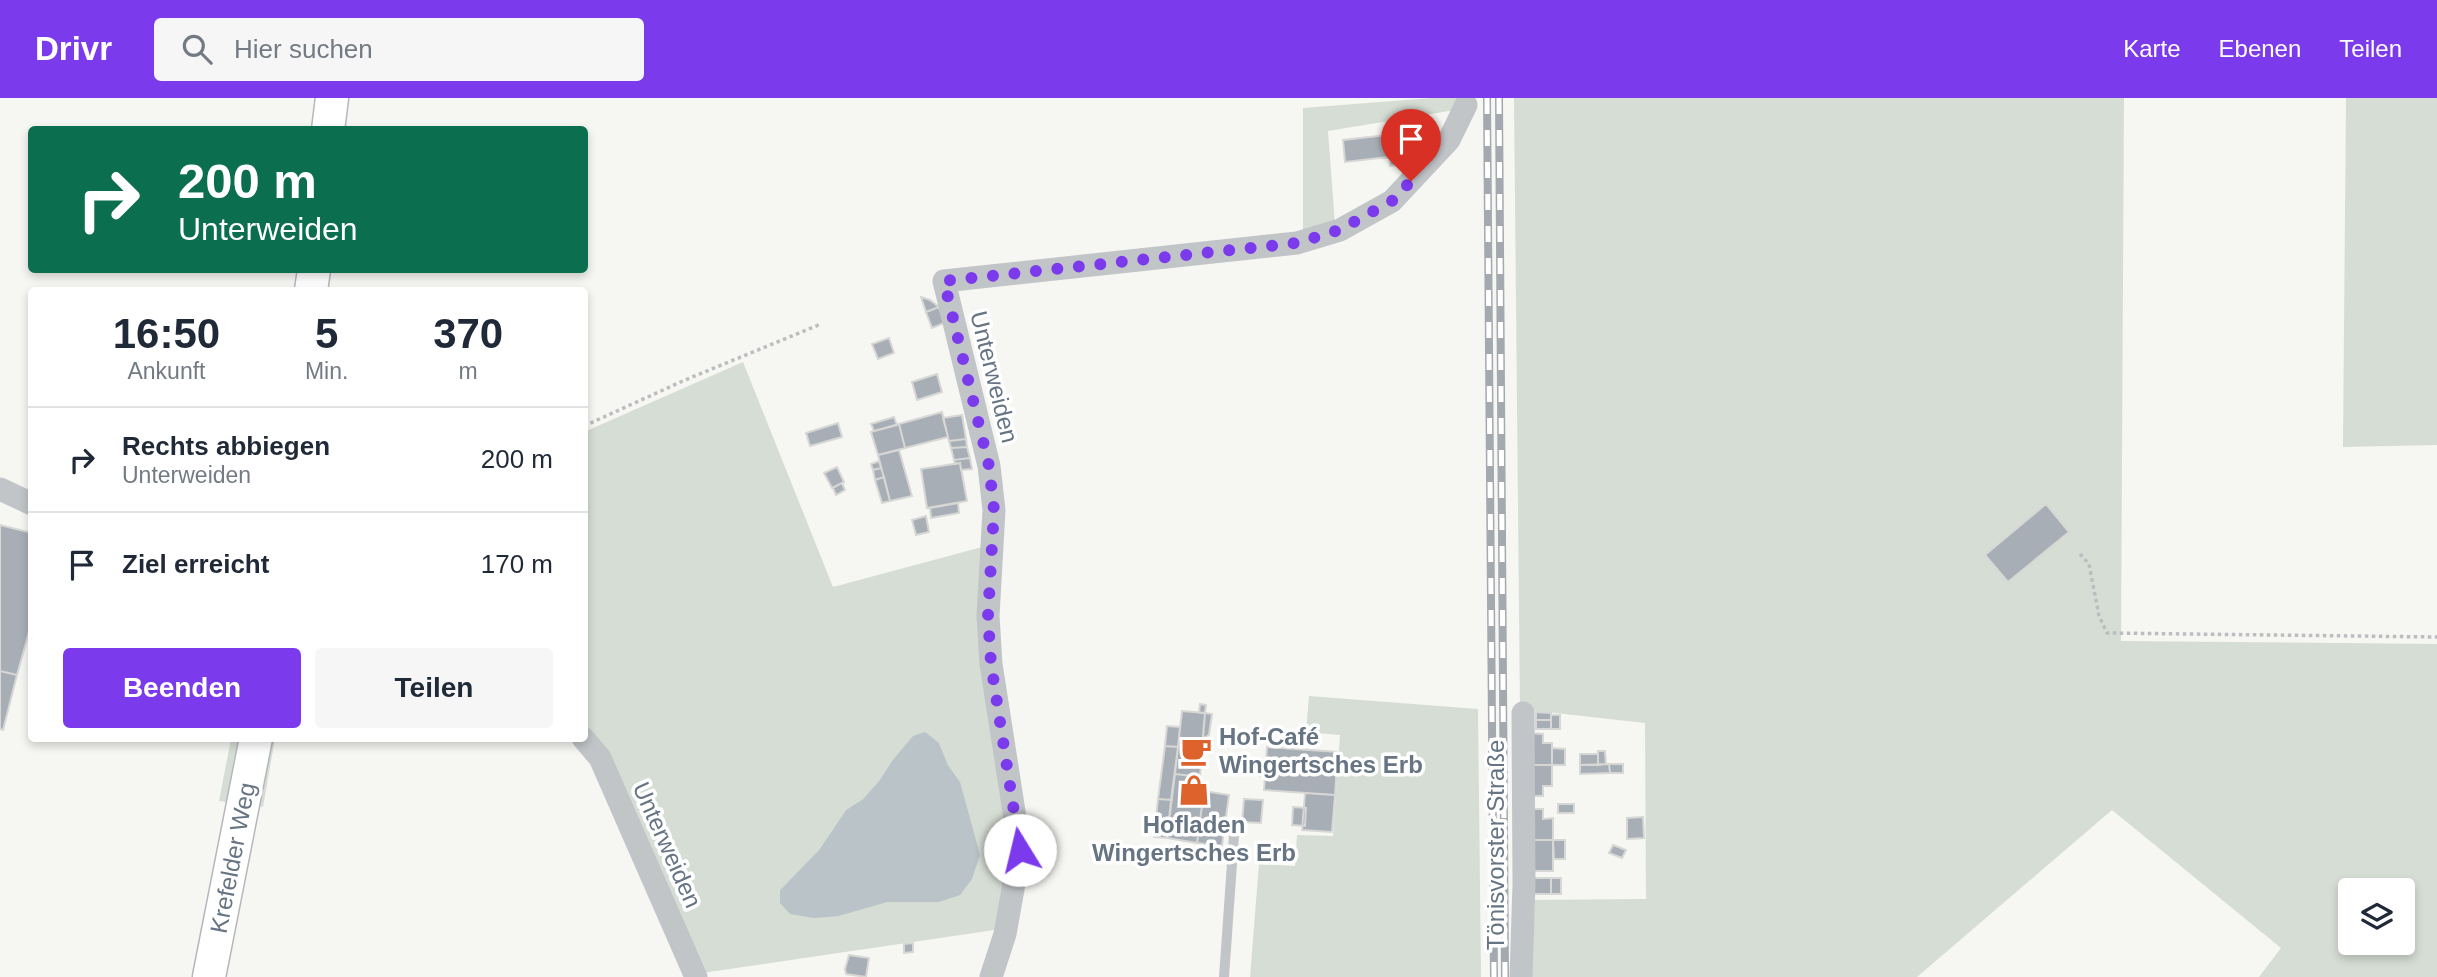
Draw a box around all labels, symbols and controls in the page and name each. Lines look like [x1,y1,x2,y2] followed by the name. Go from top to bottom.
[154,18,644,81] search box
[35,30,112,67] text: Drivr
[178,30,216,68] icon: search
[234,34,373,64] text: Hier suchen
[2123,35,2181,62] text: Karte
[2219,35,2301,62] text: Ebenen
[2339,35,2402,62] text: Teilen
[1381,109,1441,181] pin
[1392,120,1430,158] icon: arrive
[63,154,154,245] icon: right
[178,154,317,208] text: 200 m
[178,211,358,247] text: Unterweiden
[965,308,1024,446] street label: Unterweiden
[113,310,220,357] text: 16:50
[315,310,338,357] text: 5
[433,310,503,357] text: 370
[127,358,205,384] text: Ankunft
[305,358,348,384] text: Min.
[459,358,478,384] text: m
[122,431,330,461] text: Rechts abbiegen
[63,441,101,479] icon: right
[481,444,553,474] text: 200 m
[122,462,251,488] text: Unterweiden
[63,546,101,584] icon: arrive
[122,549,269,579] text: Ziel erreicht
[481,549,553,579] text: 170 m
[63,648,301,728] button: Beenden
[315,648,553,728] button: Teilen
[1219,723,1423,778] place label: Hof-Café Wingertsches Erb
[1179,734,1213,768] cafe icon: Hof-Café Wingertsches Erb
[1482,740,1509,950] street label: Tönisvorster Straße
[1177,773,1211,807] shop icon: Hofladen Wingertsches Erb
[628,778,707,912] street label: Unterweiden
[205,780,260,936] street label: Krefelder Weg
[1092,811,1296,866] place label: Hofladen Wingertsches Erb
[983,813,1057,887] position arrow
[2338,878,2415,955] map controls
[2338,878,2415,955] button: layers

